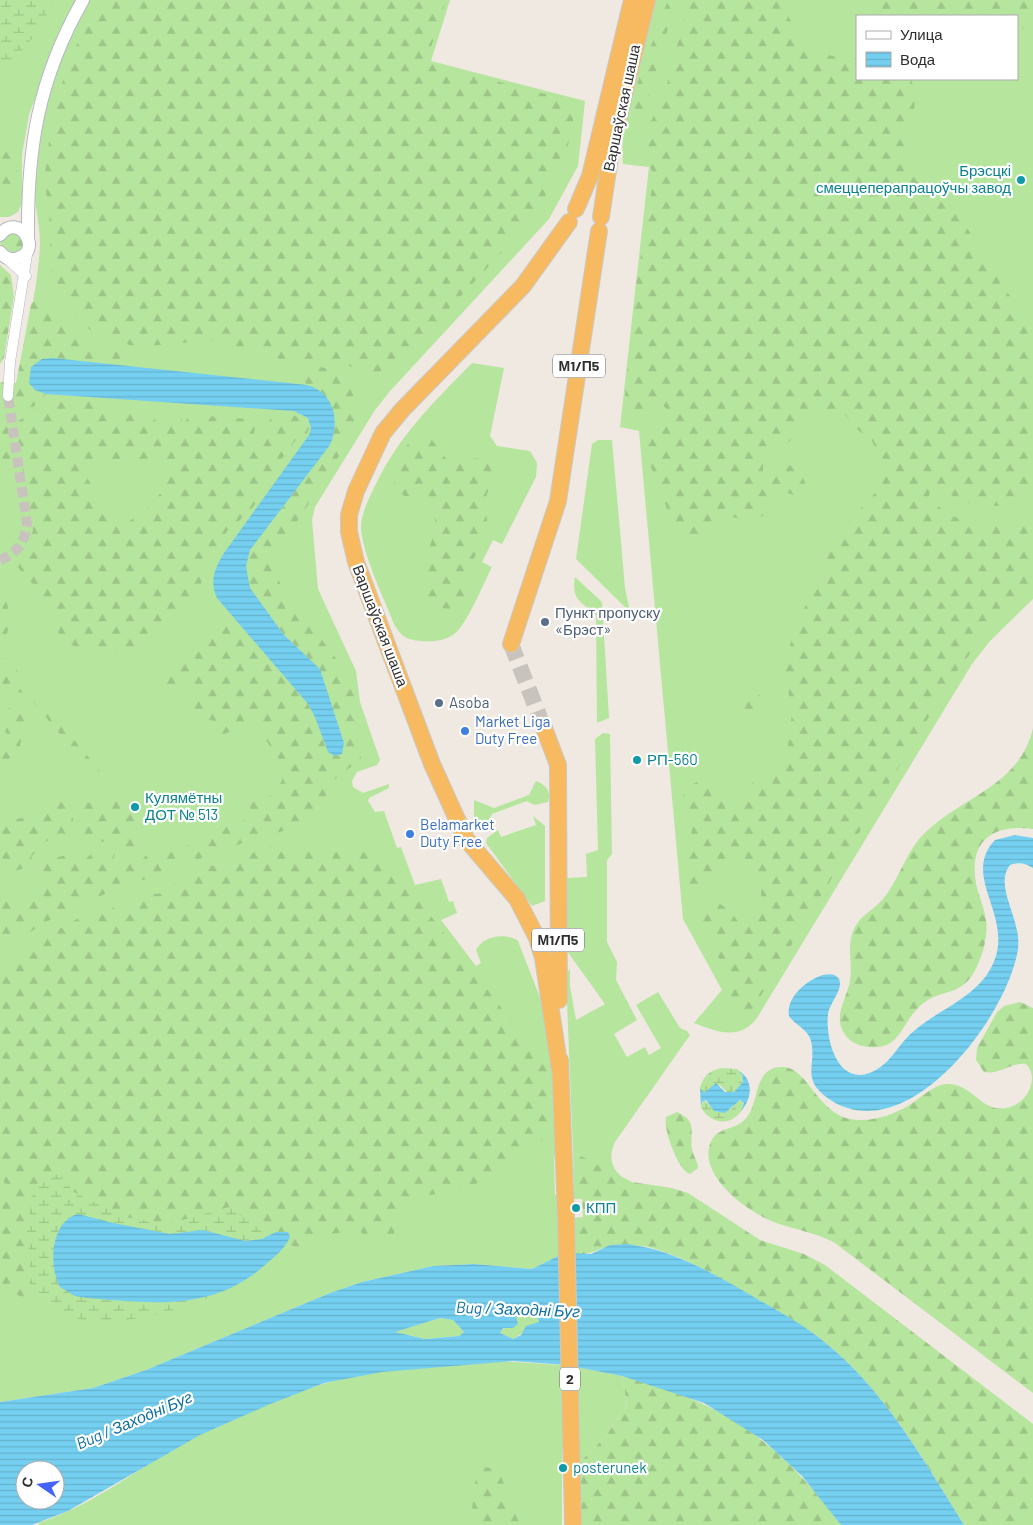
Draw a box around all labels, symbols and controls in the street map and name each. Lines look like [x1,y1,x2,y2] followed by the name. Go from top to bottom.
[856,15,1018,80] legend
[900,25,943,43] text: Улица
[599,42,643,173] street label: Варшаўская шаша
[900,50,936,68] text: Вода
[816,161,1011,196] place label: Брэсцкі смеццеперапрацоўчы завод
[1015,174,1027,186] marker: Брэсцкі смеццеперапрацоўчы завод
[553,354,605,378] road number: М1/П5
[349,562,413,690] street label: Варшаўская шаша
[555,603,661,638] place label: Пункт пропуску «Брэст»
[539,616,551,628] marker: Пункт пропуску «Брэст»
[449,693,489,711] place label: Asoba
[433,697,445,709] marker: Asoba
[475,712,550,747] place label: Market Liga Duty Free
[459,725,471,737] marker: Market Liga Duty Free
[647,750,698,768] place label: РП-560
[631,754,643,766] marker: РП-560
[145,788,222,823] place label: Кулямётны ДОТ № 513
[129,801,141,813] marker: Кулямётны ДОТ № 513
[420,815,495,850] place label: Belamarket Duty Free
[404,828,416,840] marker: Belamarket Duty Free
[532,928,584,952] road number: М1/П5
[586,1198,616,1216] place label: КПП
[570,1202,582,1214] marker: КПП
[456,1297,581,1320] water label: Bug / Заходні Буг
[560,1368,580,1390] road number: 2
[73,1386,195,1453] water label: Bug / Заходні Буг
[573,1458,647,1476] place label: posterunek
[15,1460,65,1510] north arrow
[557,1462,569,1474] marker: posterunek
[17,1475,36,1489] text: С

